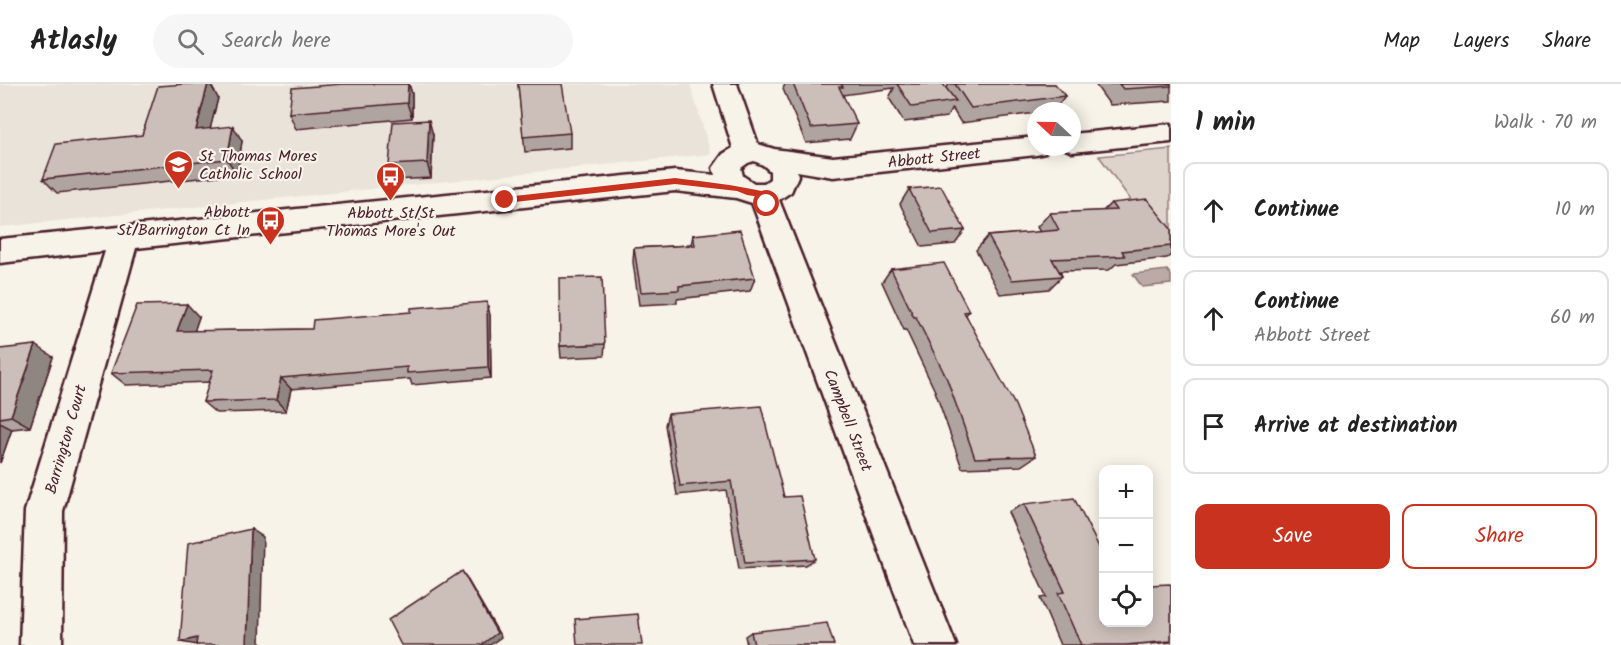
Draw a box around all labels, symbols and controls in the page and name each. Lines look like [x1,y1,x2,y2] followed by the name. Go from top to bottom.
[153,14,573,68] search box
[30,19,117,64] text: Atlasly
[222,24,331,59] text: Search here
[174,25,207,58] icon: search
[1383,25,1420,58] text: Map
[1453,25,1509,58] text: Layers
[1542,25,1591,58] text: Share
[1027,102,1081,156] north arrow
[1195,102,1255,144] text: 1 min
[1494,107,1597,139] text: Walk · 70 m
[887,141,983,176] street label: Abbott Street
[199,144,317,187] place label: St Thomas Mores Catholic School
[162,148,194,190] school or university icon: St Thomas Mores Catholic School
[375,160,407,202] bus stop icon: Abbott St/St Thomas More's Out
[491,186,517,212] route end
[753,190,779,216] route start
[1254,193,1339,228] text: Continue
[1197,194,1230,227] icon: ahead
[1555,194,1595,226] text: 10 m
[117,200,251,243] place label: Abbott St/Barrington Ct In
[326,201,457,244] place label: Abbott St/St Thomas More's Out
[255,204,287,246] bus stop icon: Abbott St/Barrington Ct In
[1254,285,1339,320] text: Continue
[1197,302,1230,335] icon: ahead
[1550,302,1595,334] text: 60 m
[1254,320,1370,352] text: Abbott Street
[817,366,879,476] street label: Campbell Street
[39,381,94,497] street label: Barrington Court
[1254,409,1457,444] text: Arrive at destination
[1197,410,1230,443] icon: arrive
[1099,465,1153,627] map controls
[1099,465,1153,519] button: +
[1195,504,1390,569] button: Save
[1402,504,1597,569] button: Share
[1099,519,1153,573] button: −
[1099,573,1153,627] button: locate

